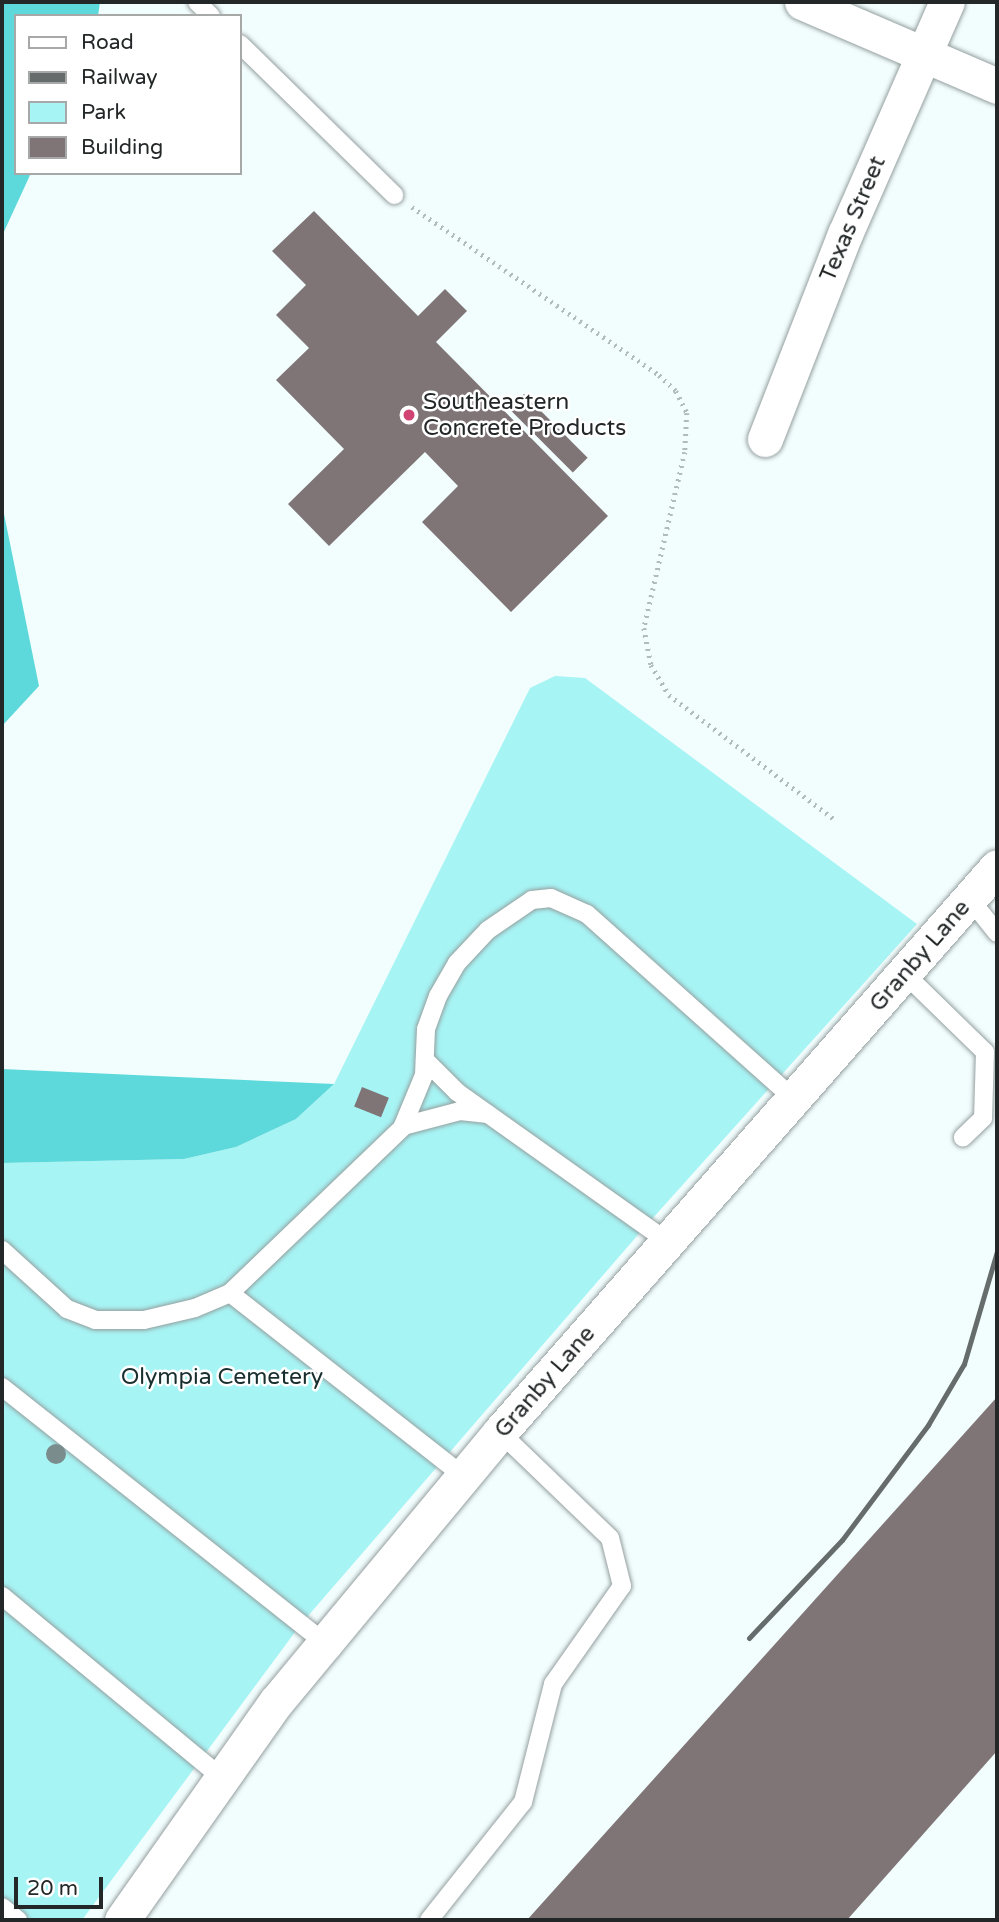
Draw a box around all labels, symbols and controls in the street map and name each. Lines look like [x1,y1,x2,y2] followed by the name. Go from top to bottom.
[14,14,242,175] legend
[81,30,134,55] text: Road
[81,65,158,90] text: Railway
[81,100,126,125] text: Park
[81,135,163,160] text: Building
[814,152,892,286] street label: Texas Street
[423,388,626,442] place label: Southeastern Concrete Products
[401,407,417,423] marker: Southeastern Concrete Products
[864,894,976,1018] street label: Granby Lane
[489,1320,601,1444] street label: Granby Lane
[121,1363,323,1391] park label: Olympia Cemetery
[18,1862,107,1906] scale bar
[27,1876,78,1901] text: 20 m

